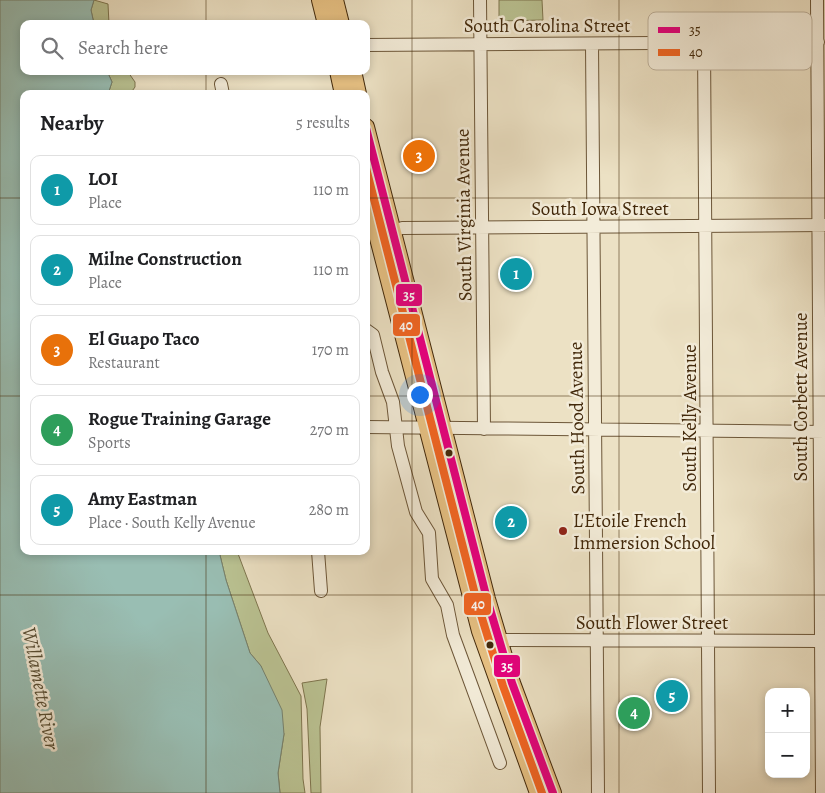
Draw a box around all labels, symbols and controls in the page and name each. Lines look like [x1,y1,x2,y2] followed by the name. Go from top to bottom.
[648,12,812,70] legend
[464,13,630,39] street label: South Carolina Street
[20,20,370,75] search box
[689,21,701,40] text: 35
[38,34,66,62] icon: search
[78,35,168,61] text: Search here
[689,43,703,62] text: 40
[40,109,103,137] text: Nearby
[296,112,350,134] text: 5 results
[449,128,479,302] street label: South Virginia Avenue
[403,137,435,175] pin: 3
[88,166,118,192] text: LOI
[54,179,60,201] text: 1
[313,179,349,201] text: 110 m
[88,192,122,214] text: Place
[531,196,669,222] street label: South Iowa Street
[88,246,242,272] text: Milne Construction
[500,255,532,293] pin: 1
[53,259,61,281] text: 2
[313,259,349,281] text: 110 m
[88,272,122,294] text: Place
[395,283,423,307] line badge: 35
[403,286,415,305] text: 35
[392,313,421,337] line badge: 40
[788,313,814,481] street label: South Corbett Avenue
[399,316,413,335] text: 40
[88,326,200,352] text: El Guapo Taco
[54,339,60,361] text: 3
[312,339,349,361] text: 170 m
[563,341,591,495] street label: South Hood Avenue
[677,344,703,492] street label: South Kelly Avenue
[88,352,160,374] text: Restaurant
[407,382,433,408] your location
[88,406,271,432] text: Rogue Training Garage
[53,419,61,441] text: 4
[310,419,349,441] text: 270 m
[88,432,131,454] text: Sports
[444,448,454,458] unlabelled marker
[88,486,197,512] text: Amy Eastman
[54,499,60,521] text: 5
[309,499,349,521] text: 280 m
[495,503,527,541] pin: 2
[573,508,716,556] place label: L'Etoile French Immersion School
[88,512,256,534] text: Place · South Kelly Avenue
[557,525,569,537] marker: L'Etoile French Immersion School
[463,592,492,616] line badge: 40
[471,595,485,614] text: 40
[576,610,728,636] street label: South Flower Street
[15,625,66,753] water label: Willamette River
[485,640,495,650] unlabelled marker
[493,654,521,678] line badge: 35
[501,657,513,676] text: 35
[656,677,688,715] pin: 5
[765,688,810,778] map controls
[765,688,810,733] button: +
[618,694,650,732] pin: 4
[765,733,810,778] button: −

